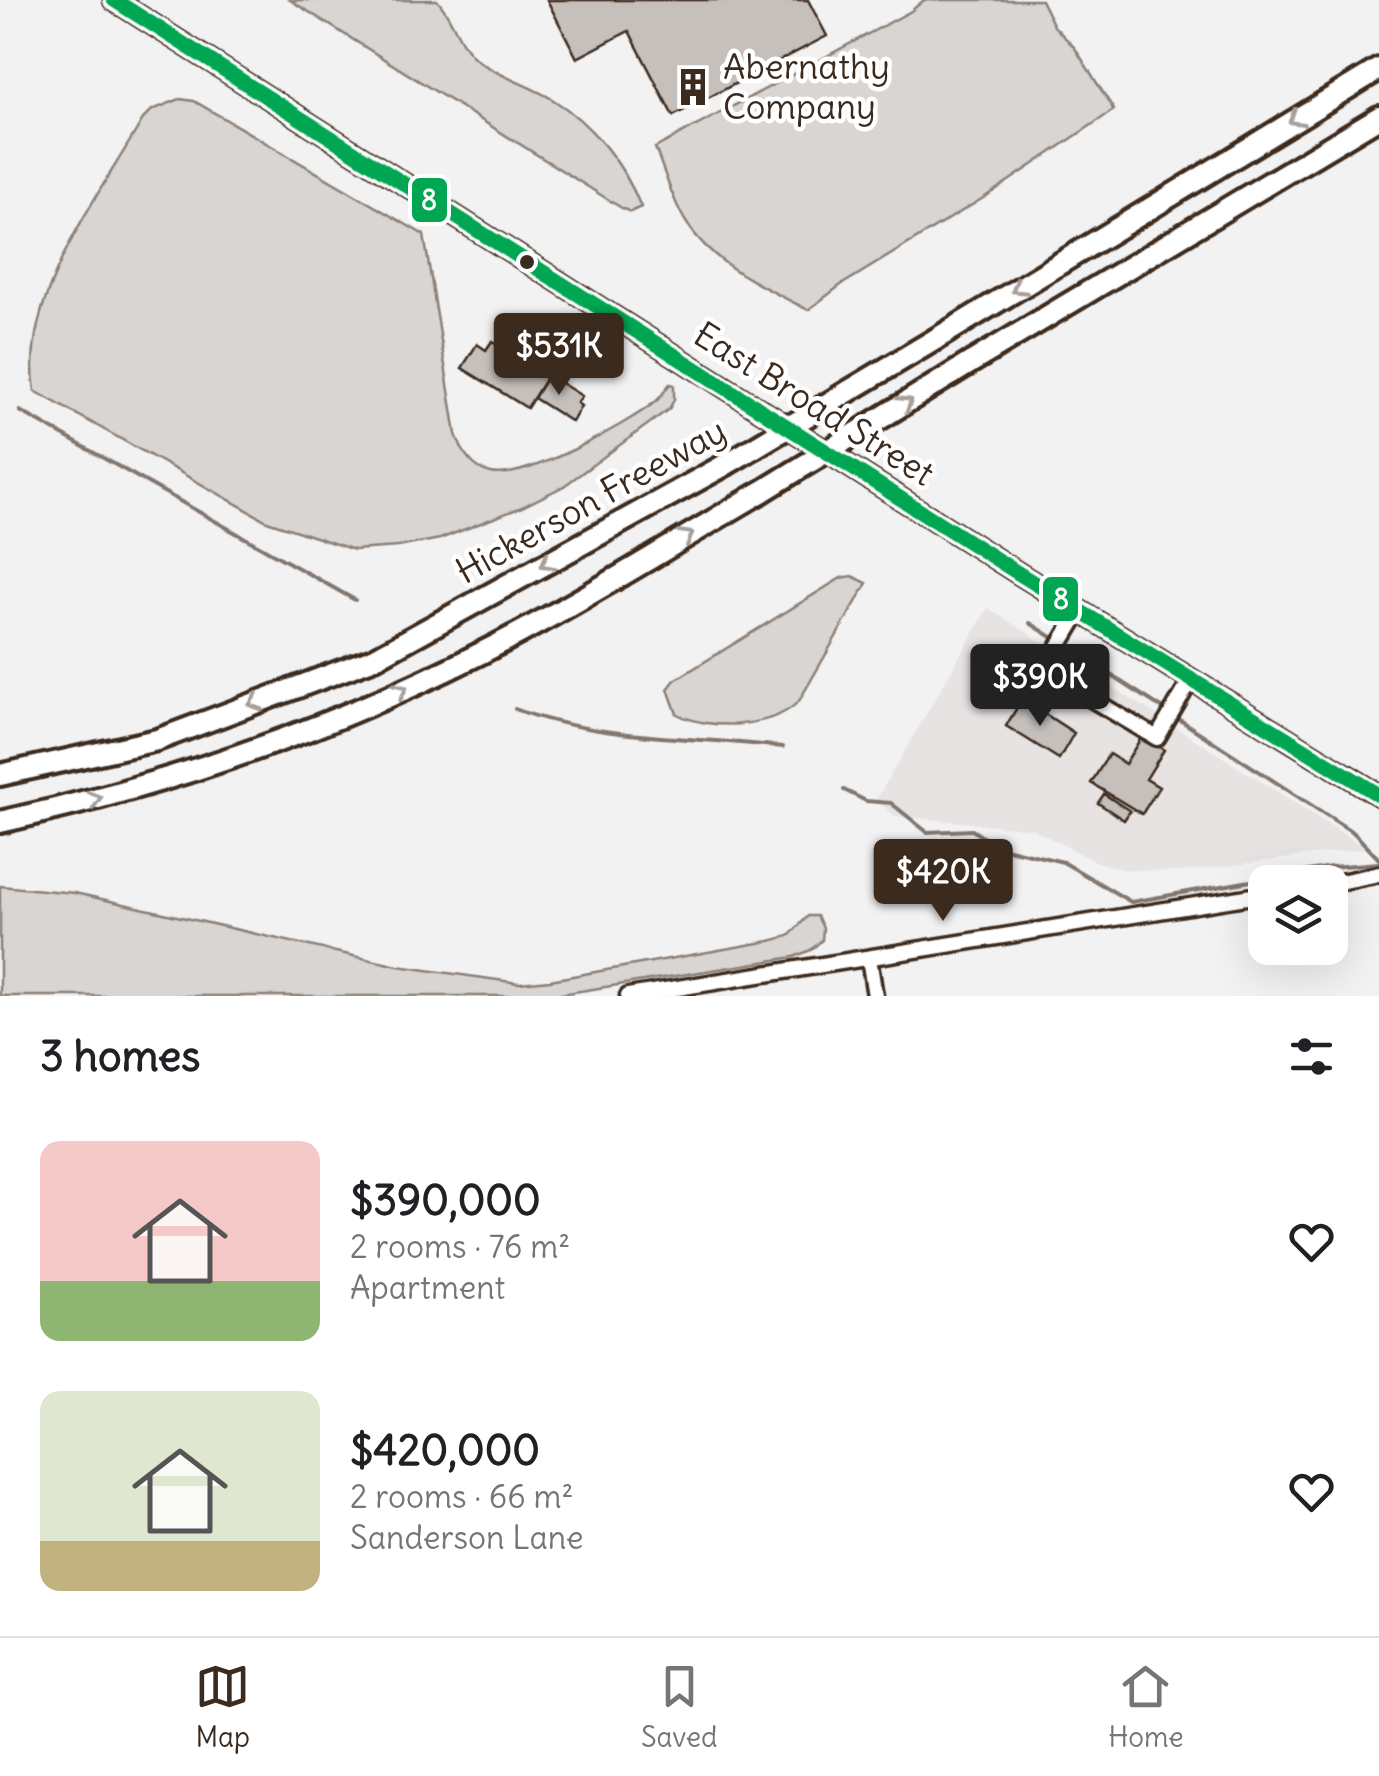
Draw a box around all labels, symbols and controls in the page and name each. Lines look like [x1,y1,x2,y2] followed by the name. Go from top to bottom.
[723,44,890,128] place label: Abernathy Company
[672,66,714,108] building icon: Abernathy Company
[1288,107,1306,126] one-way arrow
[410,176,449,224] line badge: 8
[421,182,437,218] text: 8
[517,252,537,272] unlabelled marker
[1011,276,1029,295] one-way arrow
[686,312,943,495] street label: East Broad Street
[489,313,629,398] pin: $531K
[516,325,602,366] text: $531K
[895,396,913,415] one-way arrow
[448,408,733,593] street label: Hickerson Freeway
[676,529,694,548] one-way arrow
[540,551,558,571] one-way arrow
[1041,575,1080,623] line badge: 8
[1053,581,1069,617] text: 8
[970,644,1110,729] pin: $390K
[992,656,1088,697] text: $390K
[391,683,409,703] one-way arrow
[247,691,265,711] one-way arrow
[85,790,102,811] one-way arrow
[873,839,1013,924] pin: $420K
[896,851,990,892] text: $420K
[1248,865,1348,965] map controls
[1248,865,1348,965] button: layers
[1284,1029,1339,1084] icon: filters
[40,1030,200,1082] text: 3 homes
[350,1174,541,1226] text: $390,000
[120,1181,240,1301] icon: home
[1284,1214,1339,1269] icon: heart
[350,1226,570,1267] text: 2 rooms · 76 m²
[350,1267,505,1308] text: Apartment
[350,1424,540,1476] text: $420,000
[120,1431,240,1551] icon: home
[1284,1464,1339,1519] icon: heart
[350,1476,573,1517] text: 2 rooms · 66 m²
[350,1517,583,1558] text: Sanderson Lane
[195,1659,250,1755] tab: Map
[641,1659,718,1755] tab: Saved
[1108,1659,1184,1755] tab: Home

